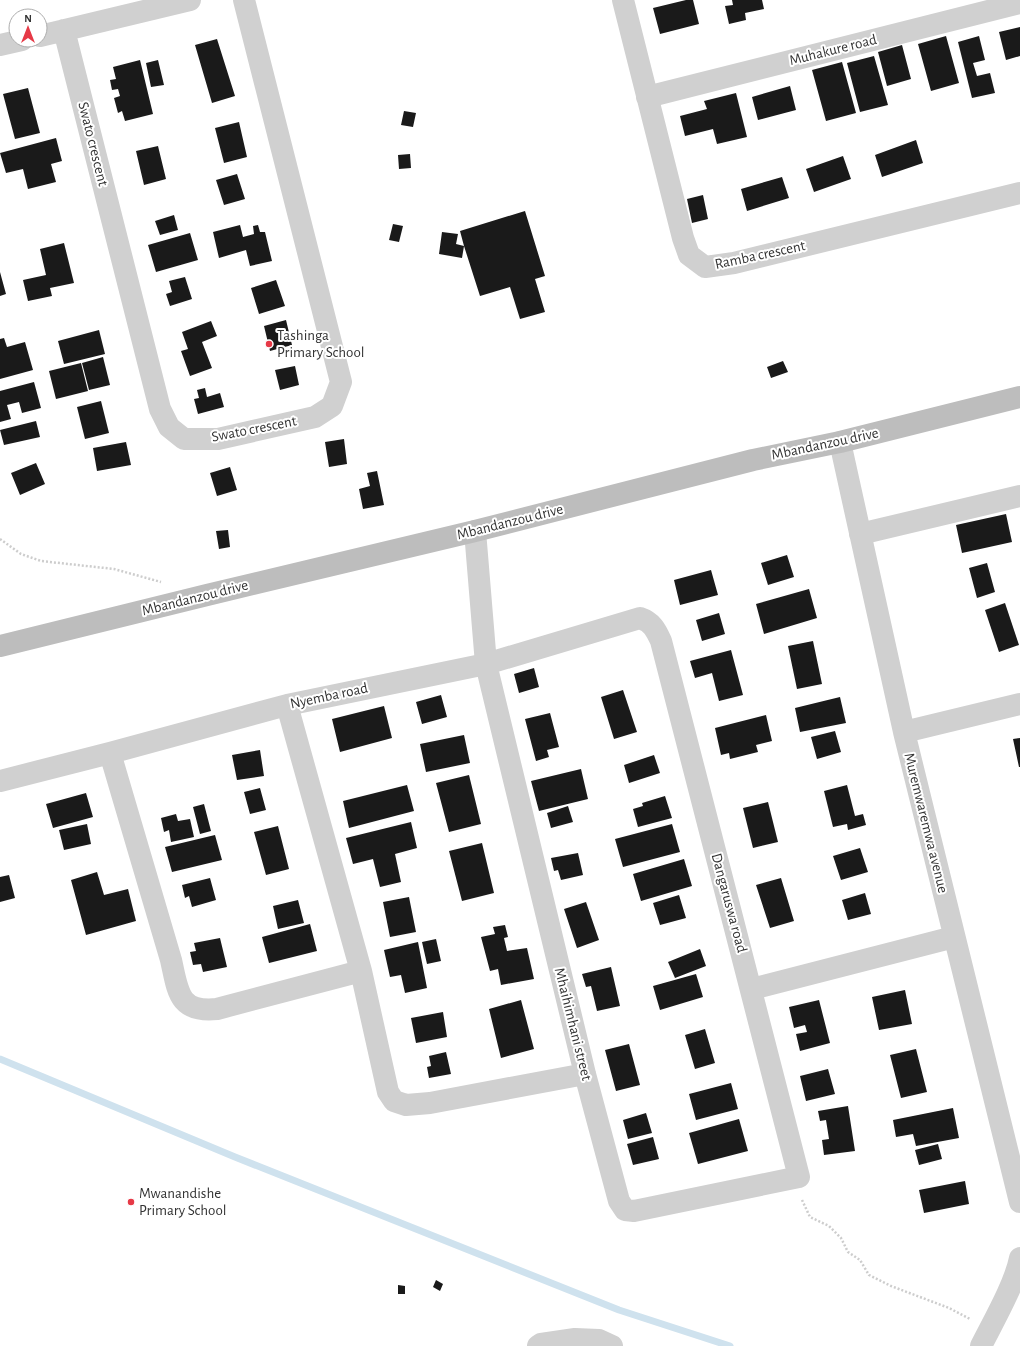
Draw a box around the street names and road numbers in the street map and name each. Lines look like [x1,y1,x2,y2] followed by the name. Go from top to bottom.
[788,32,878,68] street label: Muhakure road
[75,100,111,188] street label: Swato crescent
[713,238,807,272] street label: Ramba crescent
[210,413,298,445] street label: Swato crescent
[770,425,880,463] street label: Mbandanzou drive
[455,502,565,542] street label: Mbandanzou drive
[140,578,250,618] street label: Mbandanzou drive
[289,680,369,712] street label: Nyemba road
[901,751,951,895] street label: Muremwaremwa avenue
[709,852,750,955] street label: Dangaruswa road
[552,966,594,1082] street label: Mhaihimhani street

